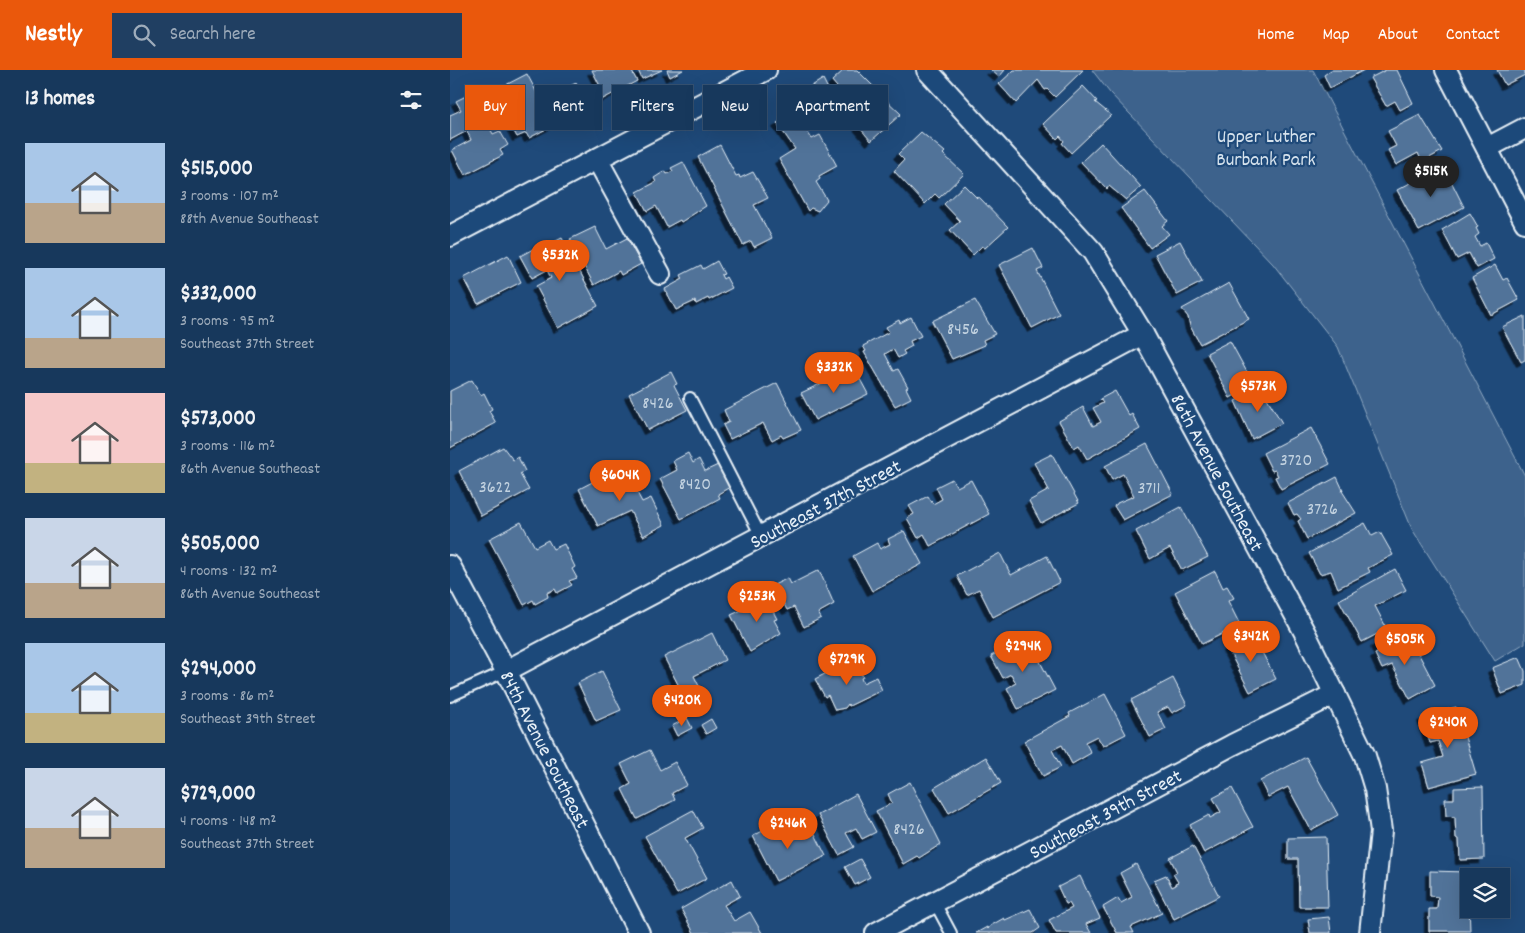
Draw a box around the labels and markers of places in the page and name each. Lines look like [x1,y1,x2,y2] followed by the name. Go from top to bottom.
[1396,156,1466,198] pin: $515K
[525,240,595,282] pin: $532K
[799,352,869,394] pin: $332K
[1223,370,1293,413] pin: $573K
[585,460,655,502] pin: $604K
[722,580,792,623] pin: $253K
[1216,620,1286,663] pin: $342K
[1370,624,1440,666] pin: $505K
[988,630,1058,673] pin: $294K
[812,644,882,686] pin: $729K
[647,684,717,727] pin: $420K
[1413,706,1483,749] pin: $240K
[753,808,823,850] pin: $246K

